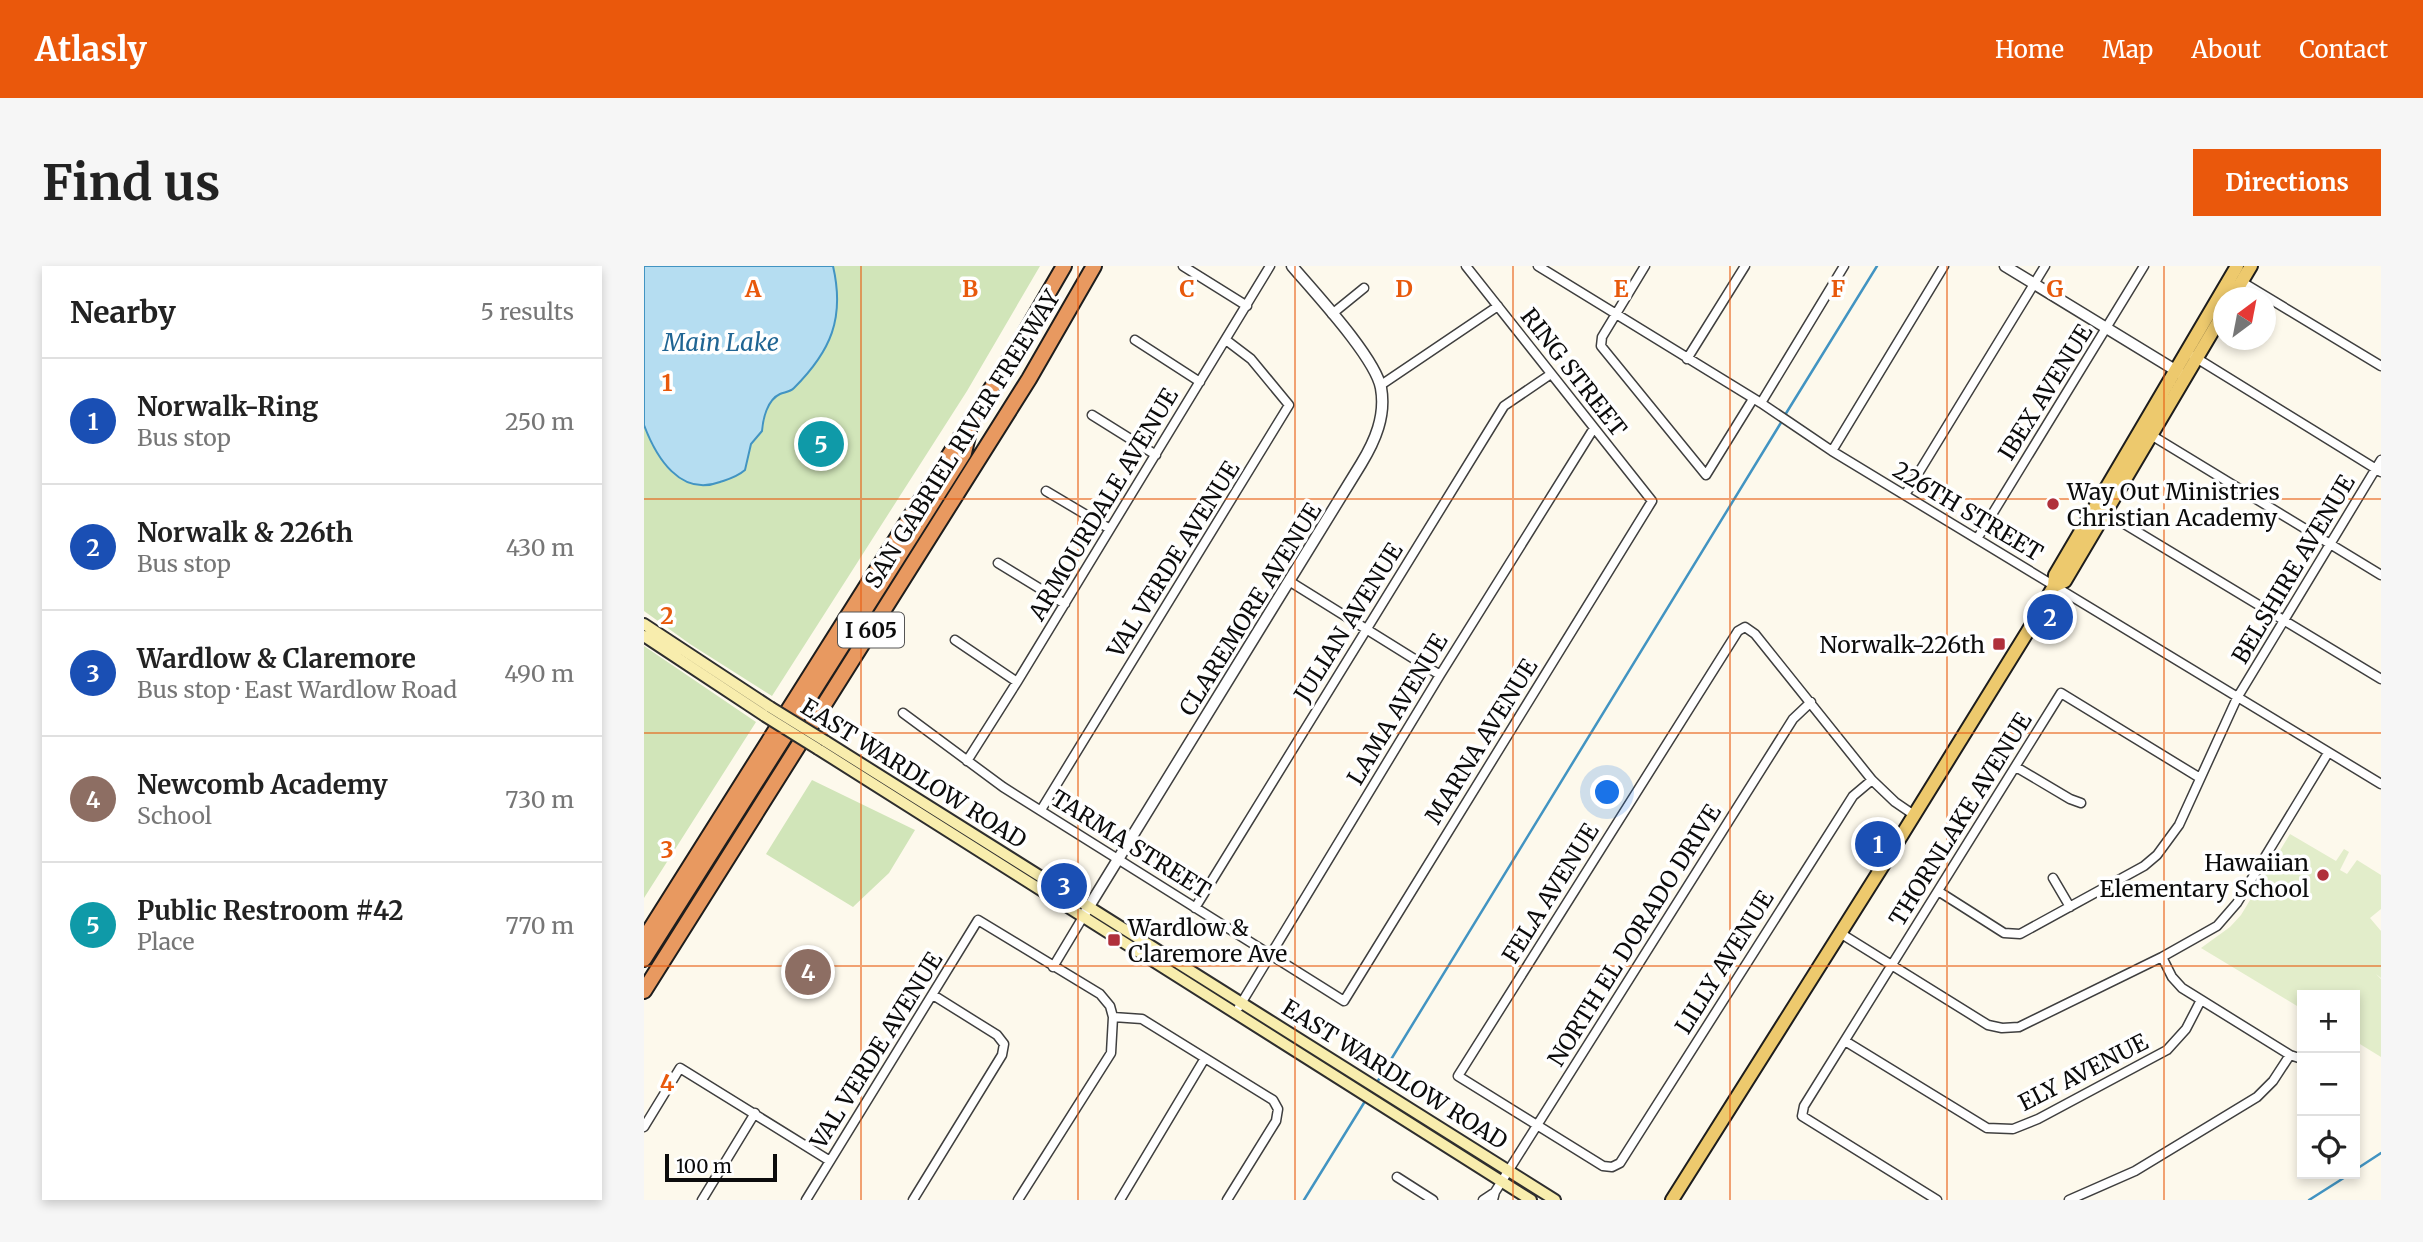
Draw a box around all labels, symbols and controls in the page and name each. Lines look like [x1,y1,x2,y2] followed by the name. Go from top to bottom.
[35,29,147,70] text: Atlasly
[1995,34,2064,65] text: Home
[2102,34,2153,65] text: Map
[2191,34,2261,65] text: About
[2299,34,2388,65] text: Contact
[2193,149,2381,216] button: Directions
[42,152,220,213] text: Find us
[744,274,762,303] text: A
[1179,274,1195,303] text: C
[1395,274,1413,303] text: D
[1613,274,1629,303] text: E
[1831,274,1845,303] text: F
[2047,274,2064,303] text: G
[859,285,1065,593] street label: SAN GABRIEL RIVER FREEWAY
[2213,287,2276,350] north arrow
[70,293,176,331] text: Nearby
[480,297,574,326] text: 5 results
[1515,302,1633,442] street label: RING STREET
[1992,318,2098,465] street label: IBEX AVENUE
[662,327,779,358] water label: Main Lake
[662,368,673,397] text: 1
[1022,382,1184,626] street label: ARMOURDALE AVENUE
[137,390,318,423] text: Norwalk-Ring
[88,407,98,436] text: 1
[505,407,574,436] text: 250 m
[798,418,844,470] pin: 5
[137,423,231,452] text: Bus stop
[1100,455,1245,663] street label: VAL VERDE AVENUE
[1888,455,2048,567] street label: 226TH STREET
[2225,469,2361,669] street label: BELSHIRE AVENUE
[2066,477,2280,532] place label: Way Out Ministries Christian Academy
[2045,496,2061,512] marker: Way Out Ministries Christian Academy
[1173,497,1328,721] street label: CLAREMORE AVENUE
[137,516,353,549] text: Norwalk & 226th
[86,533,100,562] text: 2
[506,533,574,562] text: 430 m
[1287,537,1409,708] street label: JULIAN AVENUE
[137,549,231,578] text: Bus stop
[2027,591,2073,643] pin: 2
[660,601,674,630] text: 2
[838,612,904,648] road number: I 605
[1341,628,1454,790] street label: LAMA AVENUE
[1820,630,1985,659] place label: Norwalk-226th
[1991,636,2007,652] marker: Norwalk-226th
[137,642,416,675] text: Wardlow & Claremore
[1419,653,1544,829] street label: MARNA AVENUE
[86,659,100,688] text: 3
[504,659,574,688] text: 490 m
[137,675,457,704] text: Bus stop · East Wardlow Road
[796,692,1032,854] street label: EAST WARDLOW ROAD
[1882,707,2038,931] street label: THORNLAKE AVENUE
[137,768,388,801] text: Newcomb Academy
[1590,775,1624,809] your location
[1046,783,1216,905] street label: TARMA STREET
[86,785,100,814] text: 4
[505,785,574,814] text: 730 m
[1541,798,1727,1071] street label: NORTH EL DORADO DRIVE
[137,801,212,830] text: School
[1496,817,1605,968] street label: FELA AVENUE
[1855,818,1901,870] pin: 1
[660,835,674,864] text: 3
[2100,848,2309,903] place label: Hawaiian Elementary School
[1041,860,1087,912] pin: 3
[2315,867,2331,883] marker: Hawaiian Elementary School
[1668,885,1780,1039] street label: LILLY AVENUE
[137,894,403,927] text: Public Restroom #42
[86,911,100,940] text: 5
[505,911,574,940] text: 770 m
[1127,913,1287,968] place label: Wardlow & Claremore Ave
[137,927,194,956] text: Place
[1106,932,1122,948] marker: Wardlow & Claremore Ave
[785,946,831,998] pin: 4
[803,946,948,1154] street label: VAL VERDE AVENUE
[2297,990,2360,1179] map controls
[2297,990,2360,1053] button: +
[1277,993,1513,1155] street label: EAST WARDLOW ROAD
[2013,1027,2153,1117] street label: ELY AVENUE
[2297,1053,2360,1116] button: −
[660,1068,675,1097] text: 4
[2297,1116,2360,1179] button: locate
[665,1151,777,1183] scale bar
[676,1154,732,1178] text: 100 m

